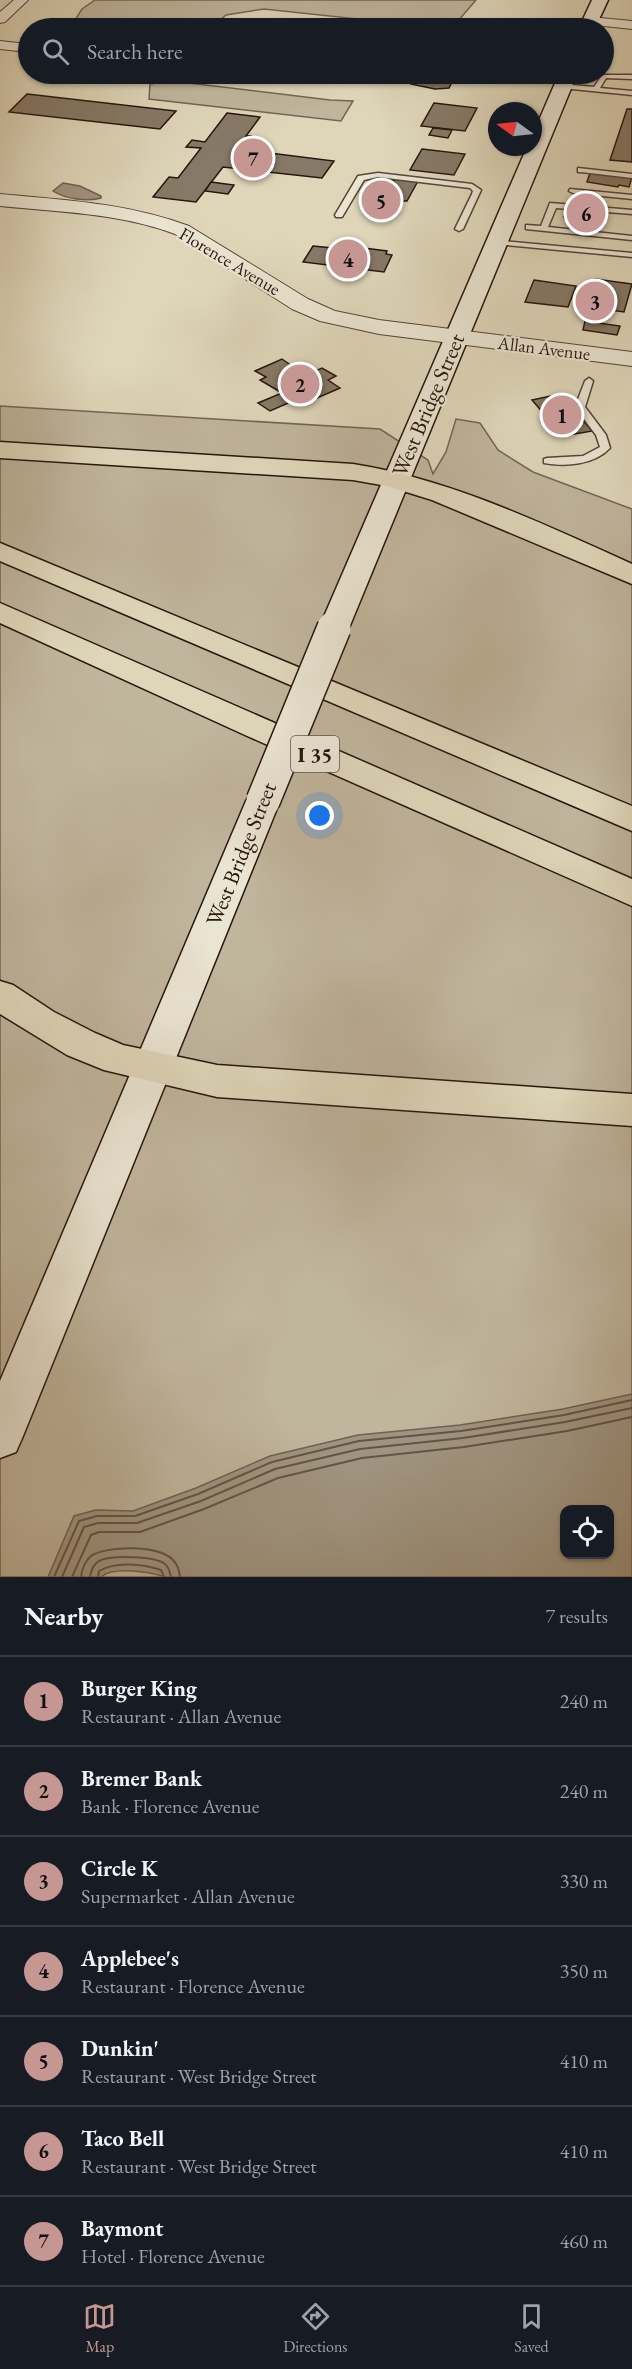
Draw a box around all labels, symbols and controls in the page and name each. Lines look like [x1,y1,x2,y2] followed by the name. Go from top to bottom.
[18,18,614,84] search box
[39,35,72,68] icon: search
[87,37,182,66] text: Search here
[488,102,542,156] north arrow
[234,136,272,180] pin: 7
[362,178,400,222] pin: 5
[566,190,606,236] pin: 6
[175,222,285,300] street label: Florence Avenue
[328,236,368,282] pin: 4
[576,278,614,324] pin: 3
[385,329,471,481] street label: West Bridge Street
[495,331,592,365] street label: Allan Avenue
[280,362,320,406] pin: 2
[542,392,582,438] pin: 1
[291,736,339,772] road number: I 35
[199,778,283,930] street label: West Bridge Street
[305,801,334,830] your location
[560,1505,614,1559] map controls
[560,1505,614,1559] button: locate
[24,1599,104,1633] text: Nearby
[545,1603,608,1629] text: 7 results
[81,1674,197,1703] text: Burger King
[38,1688,49,1714] text: 1
[560,1688,608,1714] text: 240 m
[81,1703,281,1729] text: Restaurant · Allan Avenue
[81,1764,202,1793] text: Bremer Bank
[38,1778,49,1804] text: 2
[560,1778,608,1804] text: 240 m
[81,1793,260,1819] text: Bank · Florence Avenue
[81,1854,158,1883] text: Circle K
[38,1868,49,1894] text: 3
[560,1868,608,1894] text: 330 m
[81,1883,295,1909] text: Supermarket · Allan Avenue
[81,1944,179,1973] text: Applebee's
[38,1958,49,1984] text: 4
[560,1958,608,1984] text: 350 m
[81,1973,305,1999] text: Restaurant · Florence Avenue
[81,2034,159,2063] text: Dunkin'
[38,2048,49,2074] text: 5
[560,2048,608,2074] text: 410 m
[81,2063,317,2089] text: Restaurant · West Bridge Street
[81,2124,164,2153] text: Taco Bell
[38,2138,49,2164] text: 6
[560,2138,608,2164] text: 410 m
[81,2153,317,2179] text: Restaurant · West Bridge Street
[81,2214,164,2243] text: Baymont
[38,2228,49,2254] text: 7
[560,2228,608,2254] text: 460 m
[81,2243,265,2269] text: Hotel · Florence Avenue
[83,2300,116,2357] tab: Map
[283,2300,348,2357] tab: Directions
[514,2300,549,2357] tab: Saved

